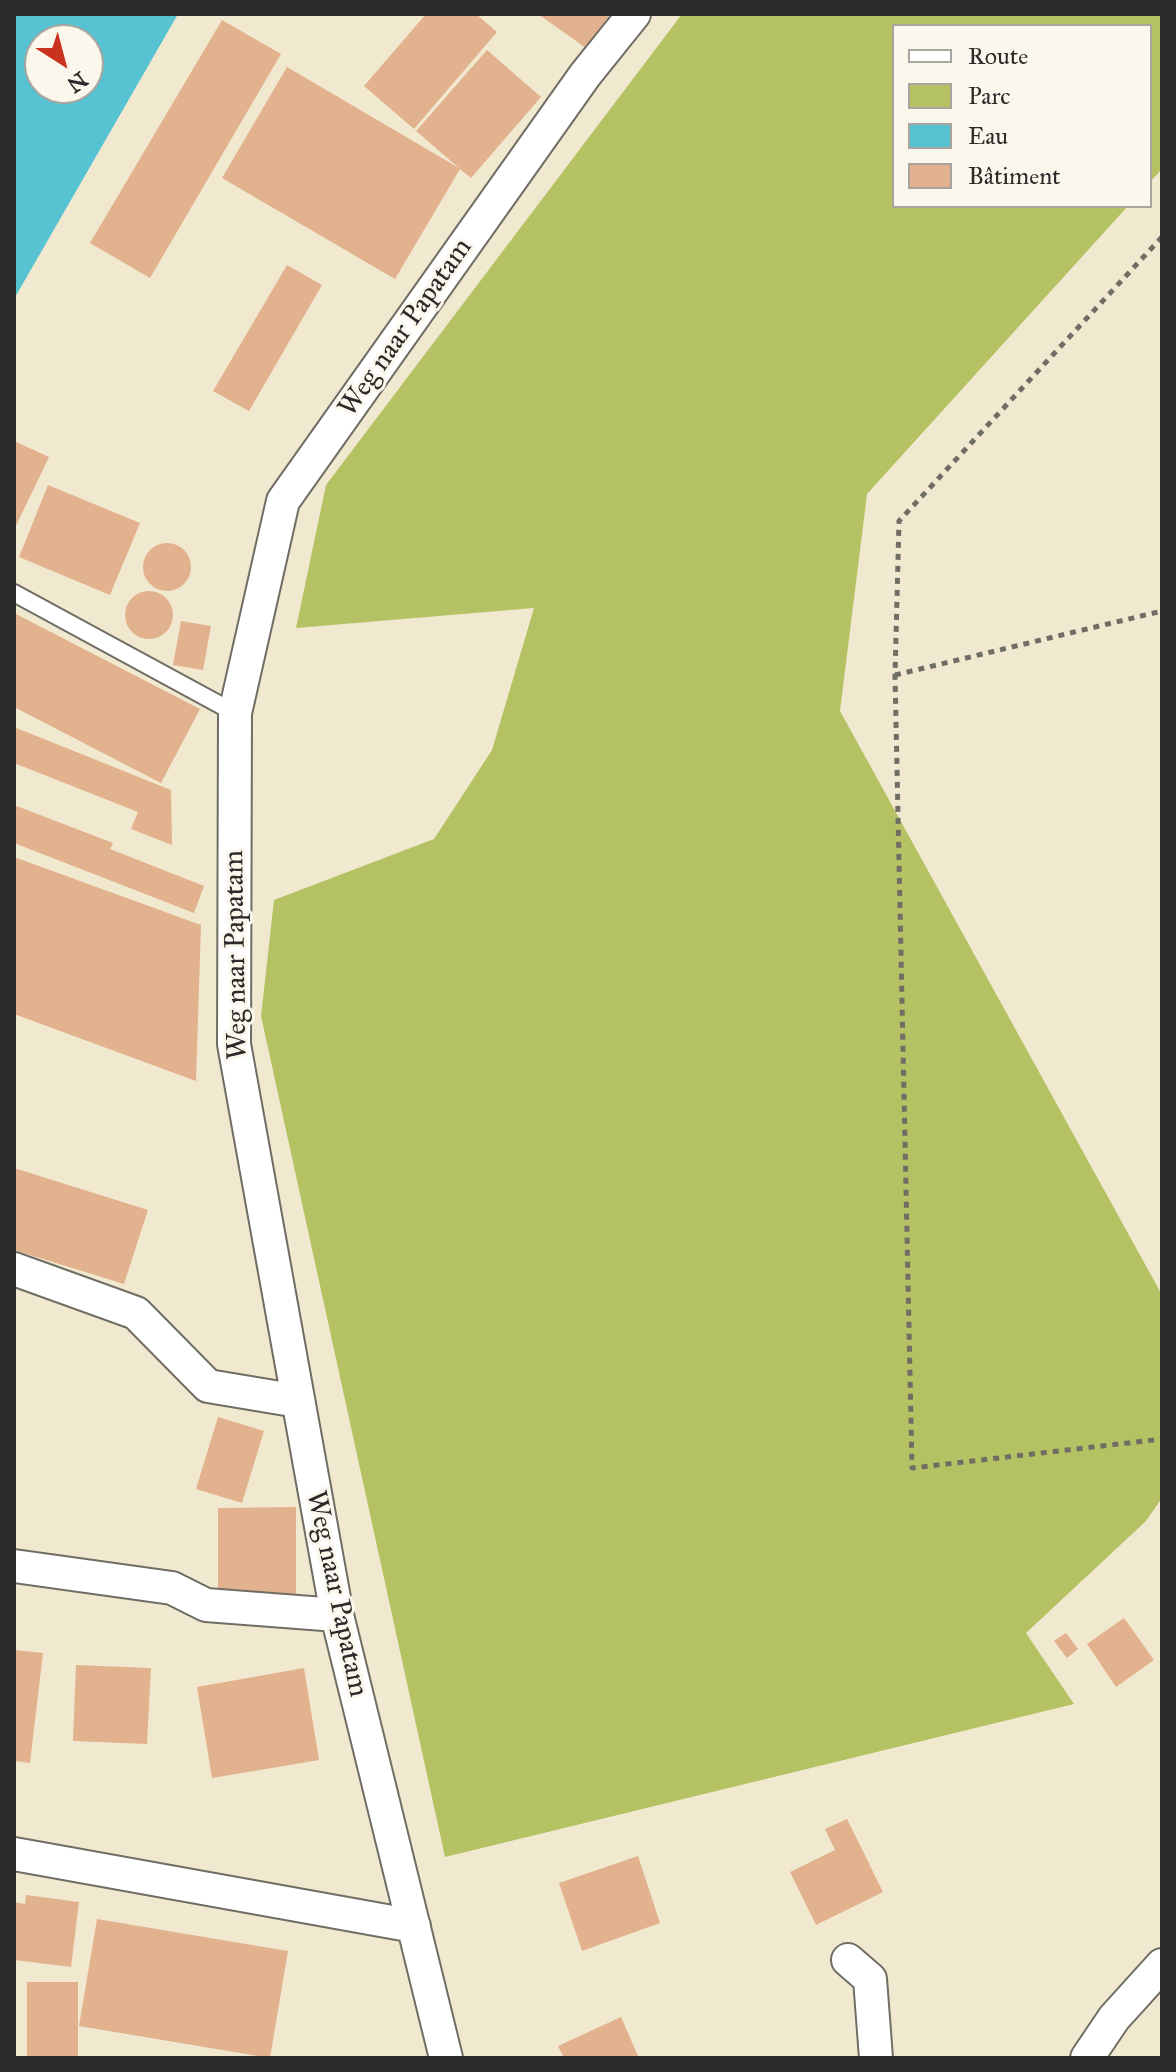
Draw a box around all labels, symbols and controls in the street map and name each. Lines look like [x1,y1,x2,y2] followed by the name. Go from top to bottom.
[24,24,104,104] north arrow
[892,24,1152,208] legend
[968,41,1028,71] text: Route
[62,66,93,99] text: N
[968,81,1010,111] text: Parc
[968,121,1008,151] text: Eau
[968,161,1061,191] text: Bâtiment
[332,232,480,424] street label: Weg naar Papatam
[218,850,256,1060] street label: Weg naar Papatam
[298,1488,374,1700] street label: Weg naar Papatam

